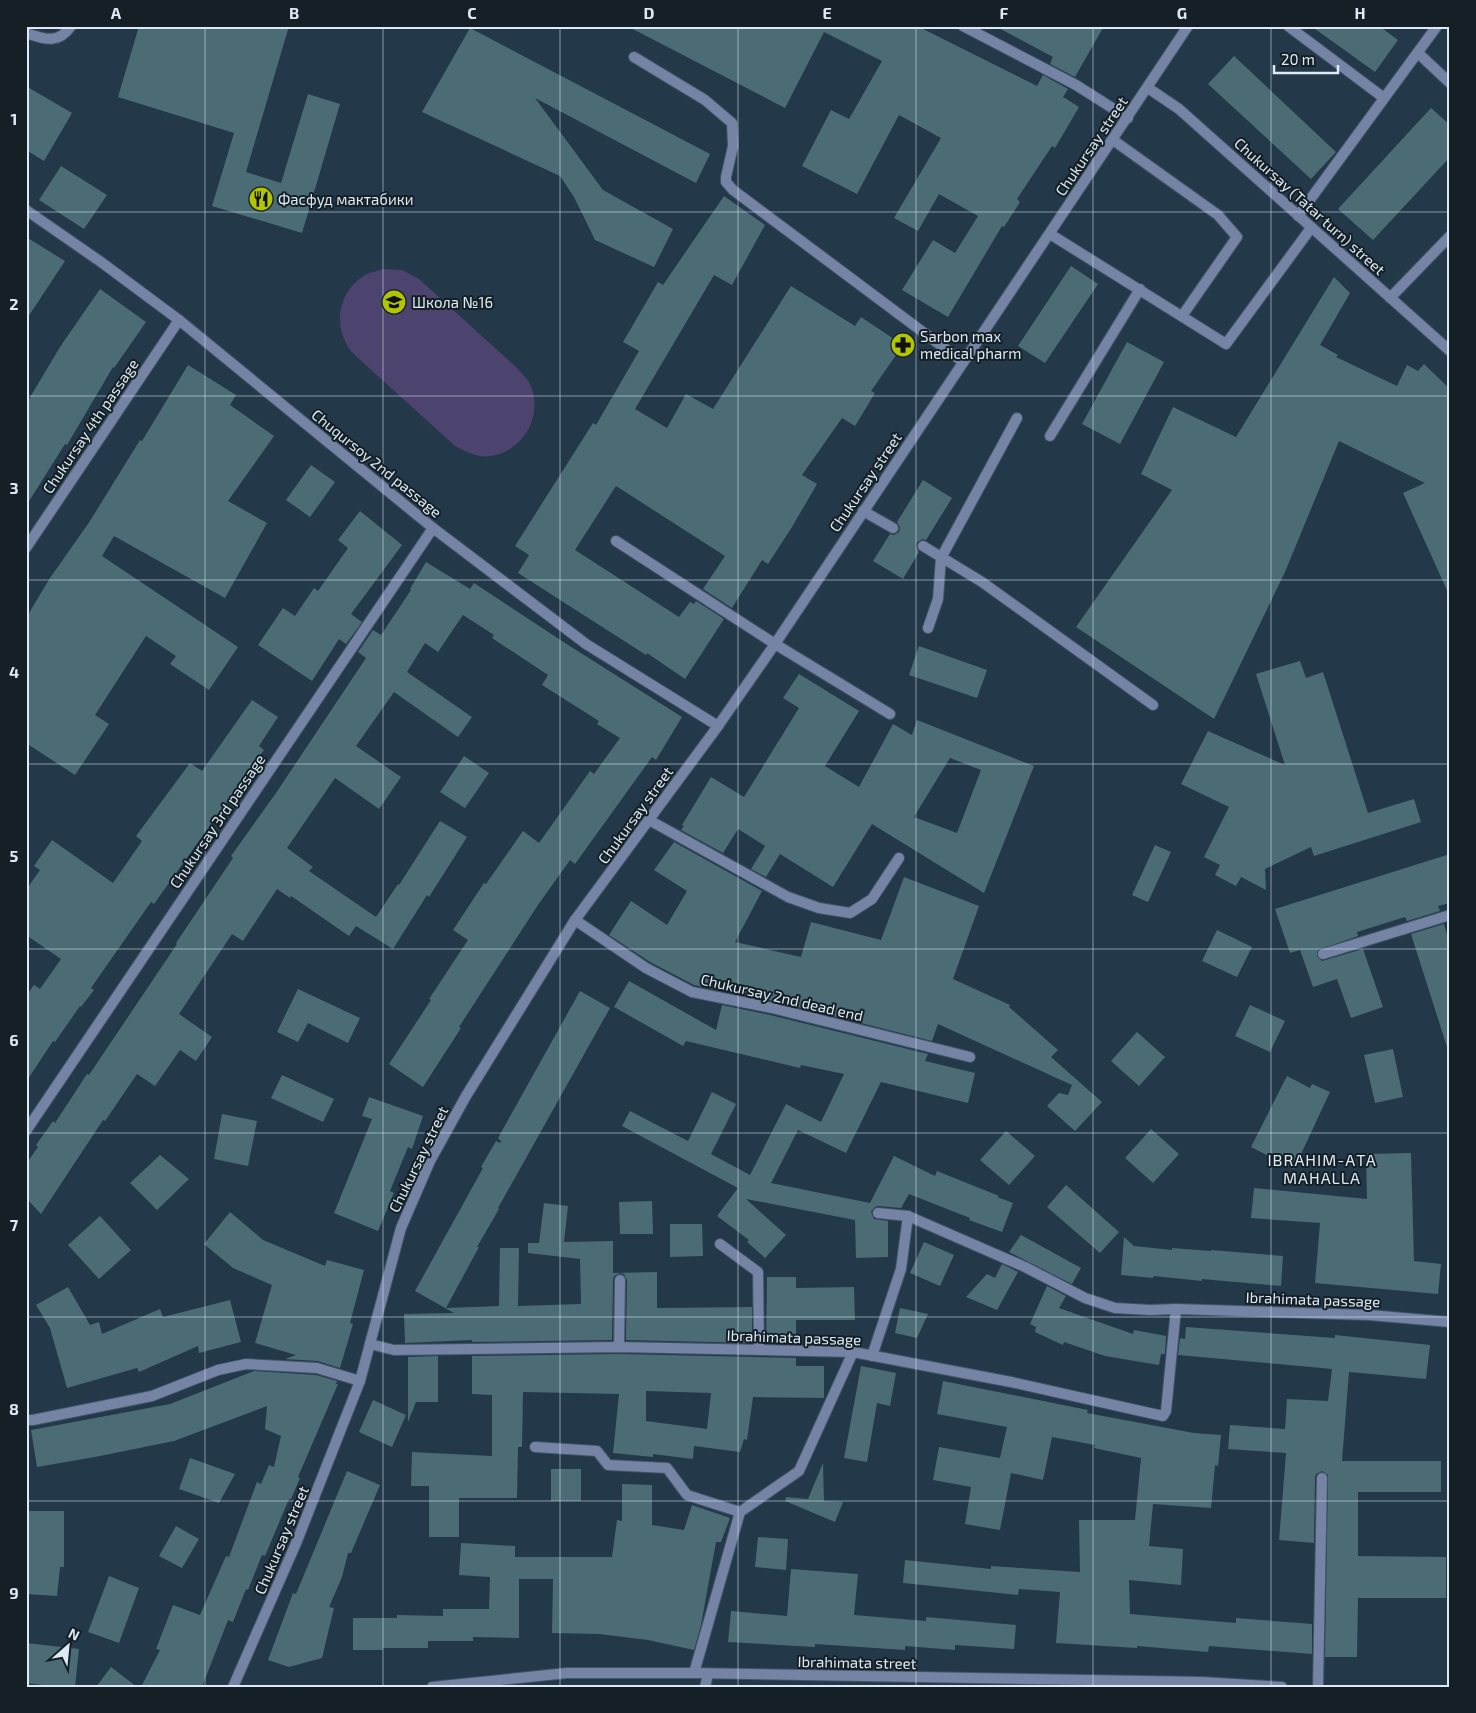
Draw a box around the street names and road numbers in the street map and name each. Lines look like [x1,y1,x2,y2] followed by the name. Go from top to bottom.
[1051,93,1131,199] street label: Chukursay street
[1231,134,1389,279] street label: Chukursay (Tatar turn) street
[38,355,142,497] street label: Chukursay 4th passage
[308,405,446,521] street label: Chuqursoy 2nd passage
[825,429,905,535] street label: Chukursay street
[165,751,269,891] street label: Chukursay 3rd passage
[594,763,676,867] street label: Chukursay street
[699,970,865,1024] street label: Chukursay 2nd dead end
[385,1103,452,1215] street label: Chukursay street
[1245,1288,1381,1310] street label: Ibrahimаta passage
[726,1326,862,1348] street label: Ibrahimаta passage
[250,1483,312,1597] street label: Chukursay street
[797,1652,917,1672] street label: Ibrahimаta street

